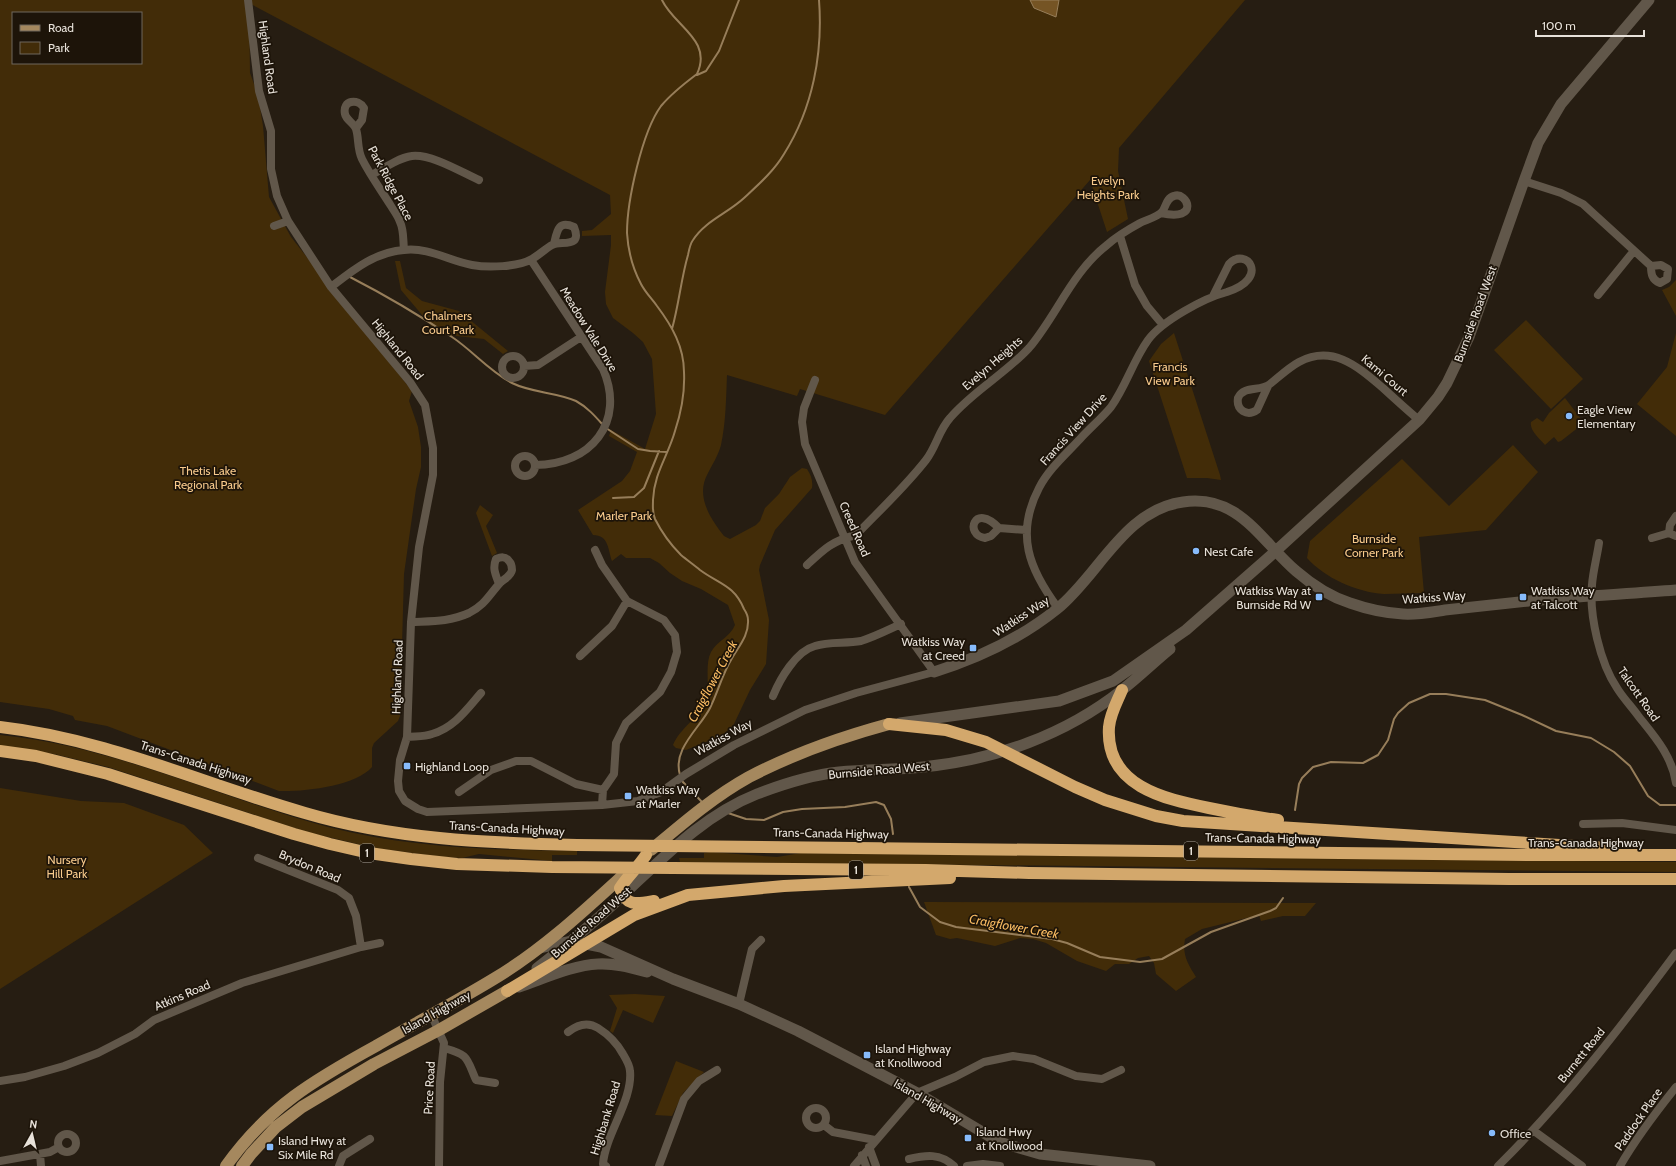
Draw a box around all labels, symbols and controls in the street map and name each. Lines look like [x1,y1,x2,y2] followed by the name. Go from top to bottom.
[12,12,142,64] legend
[1536,12,1644,38] scale bar
[1542,18,1576,33] text: 100 m
[255,19,281,95] street label: Highland Road
[48,20,74,35] text: Road
[48,40,70,55] text: Park
[365,143,417,223] street label: Park Ridge Place
[1077,173,1140,202] park label: Evelyn Heights Park
[1451,264,1499,364] street label: Burnside Road West
[557,284,621,374] street label: Meadow Vale Drive
[422,308,475,337] park label: Chalmers Court Park
[369,315,427,383] street label: Highland Road
[959,333,1025,393] street label: Evelyn Heights
[1359,351,1411,399] street label: Kami Court
[1145,359,1195,388] park label: Francis View Park
[1037,390,1109,468] street label: Francis View Drive
[1577,402,1636,431] place label: Eagle View Elementary
[1564,411,1574,421] marker: Eagle View Elementary
[174,463,243,492] park label: Thetis Lake Regional Park
[836,499,874,559] street label: Creed Road
[596,508,653,523] park label: Marler Park
[1345,531,1404,560] park label: Burnside Corner Park
[1204,544,1253,559] place label: Nest Cafe
[1191,546,1201,556] marker: Nest Cafe
[1235,583,1312,612] place label: Watkiss Way at Burnside Rd W
[1531,583,1595,612] place label: Watkiss Way at Talcott
[1402,587,1466,607] street label: Watkiss Way
[990,592,1052,640] street label: Watkiss Way
[1314,592,1324,602] marker: Watkiss Way at Burnside Rd W
[1518,592,1528,602] marker: Watkiss Way at Talcott
[901,634,965,663] place label: Watkiss Way at Creed
[684,637,740,725] water label: Craigflower Creek
[388,640,406,714] street label: Highland Road
[968,643,978,653] marker: Watkiss Way at Creed
[1615,664,1663,724] street label: Talcott Road
[692,715,754,759] street label: Watkiss Way
[139,737,253,787] street label: Trans-Canada Highway
[828,758,930,782] street label: Burnside Road West
[415,759,489,774] place label: Highland Loop
[402,761,412,771] marker: Highland Loop
[636,782,700,811] place label: Watkiss Way at Marler
[623,791,633,801] marker: Watkiss Way at Marler
[449,817,565,839] street label: Trans-Canada Highway
[773,824,889,842] street label: Trans-Canada Highway
[1205,829,1321,847] street label: Trans-Canada Highway
[1528,835,1644,850] street label: Trans-Canada Highway
[1184,842,1198,860] road number: 1
[360,844,374,862] road number: 1
[277,846,343,886] street label: Brydon Road
[47,852,88,881] park label: Nursery Hill Park
[849,861,863,879] road number: 1
[548,883,634,961] street label: Burnside Road West
[968,910,1060,942] water label: Craigflower Creek
[152,976,212,1014] street label: Atkins Road
[399,987,473,1037] street label: Island Highway
[1554,1024,1608,1086] street label: Burnett Road
[875,1041,951,1070] place label: Island Highway at Knollwood
[862,1050,872,1060] marker: Island Highway at Knollwood
[420,1061,438,1115] street label: Price Road
[891,1075,965,1127] street label: Island Highway
[587,1079,623,1157] street label: Highbank Road
[1611,1085,1665,1153] street label: Paddock Place
[12,1114,52,1154] north arrow
[29,1117,38,1132] text: N
[976,1124,1043,1153] place label: Island Hwy at Knollwood
[1500,1126,1531,1141] place label: Office
[1487,1128,1497,1138] marker: Office
[278,1133,346,1162] place label: Island Hwy at Six Mile Rd
[963,1133,973,1143] marker: Island Hwy at Knollwood
[265,1142,275,1152] marker: Island Hwy at Six Mile Rd

